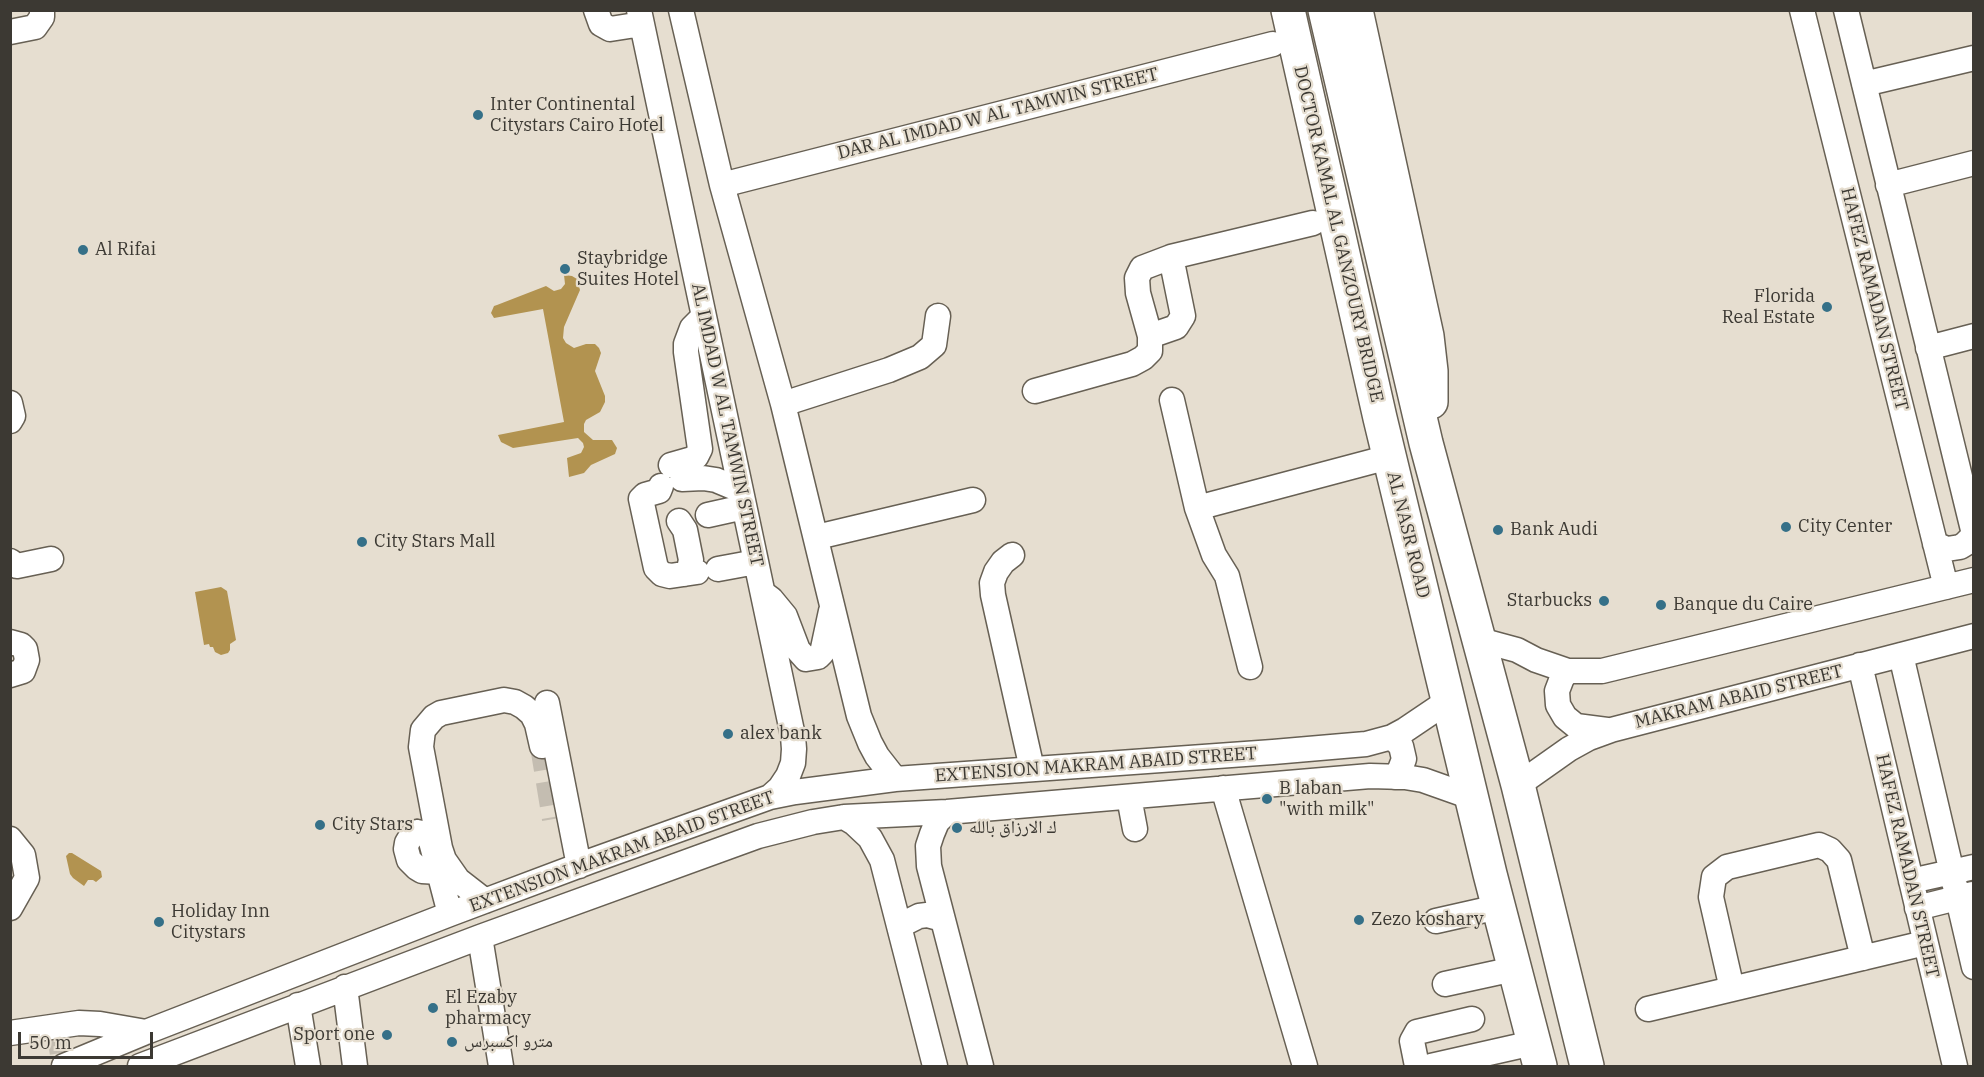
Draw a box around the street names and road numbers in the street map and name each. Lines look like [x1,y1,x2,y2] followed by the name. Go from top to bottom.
[835,64,1161,164] street label: DAR AL IMDAD W AL TAMWIN STREET
[1289,64,1387,404] street label: DOCTOR KAMAL AL GANZOURY BRIDGE
[1836,185,1912,413] street label: HAFEZ RAMADAN STREET
[686,281,768,569] street label: AL IMDAD W AL TAMWIN STREET
[1382,469,1434,601] street label: AL NASR ROAD
[1633,661,1845,733] street label: MAKRAM ABAID STREET
[934,743,1258,787] street label: EXTENSION MAKRAM ABAID STREET
[1871,752,1943,980] street label: HAFEZ RAMADAN STREET
[467,787,777,917] street label: EXTENSION MAKRAM ABAID STREET

